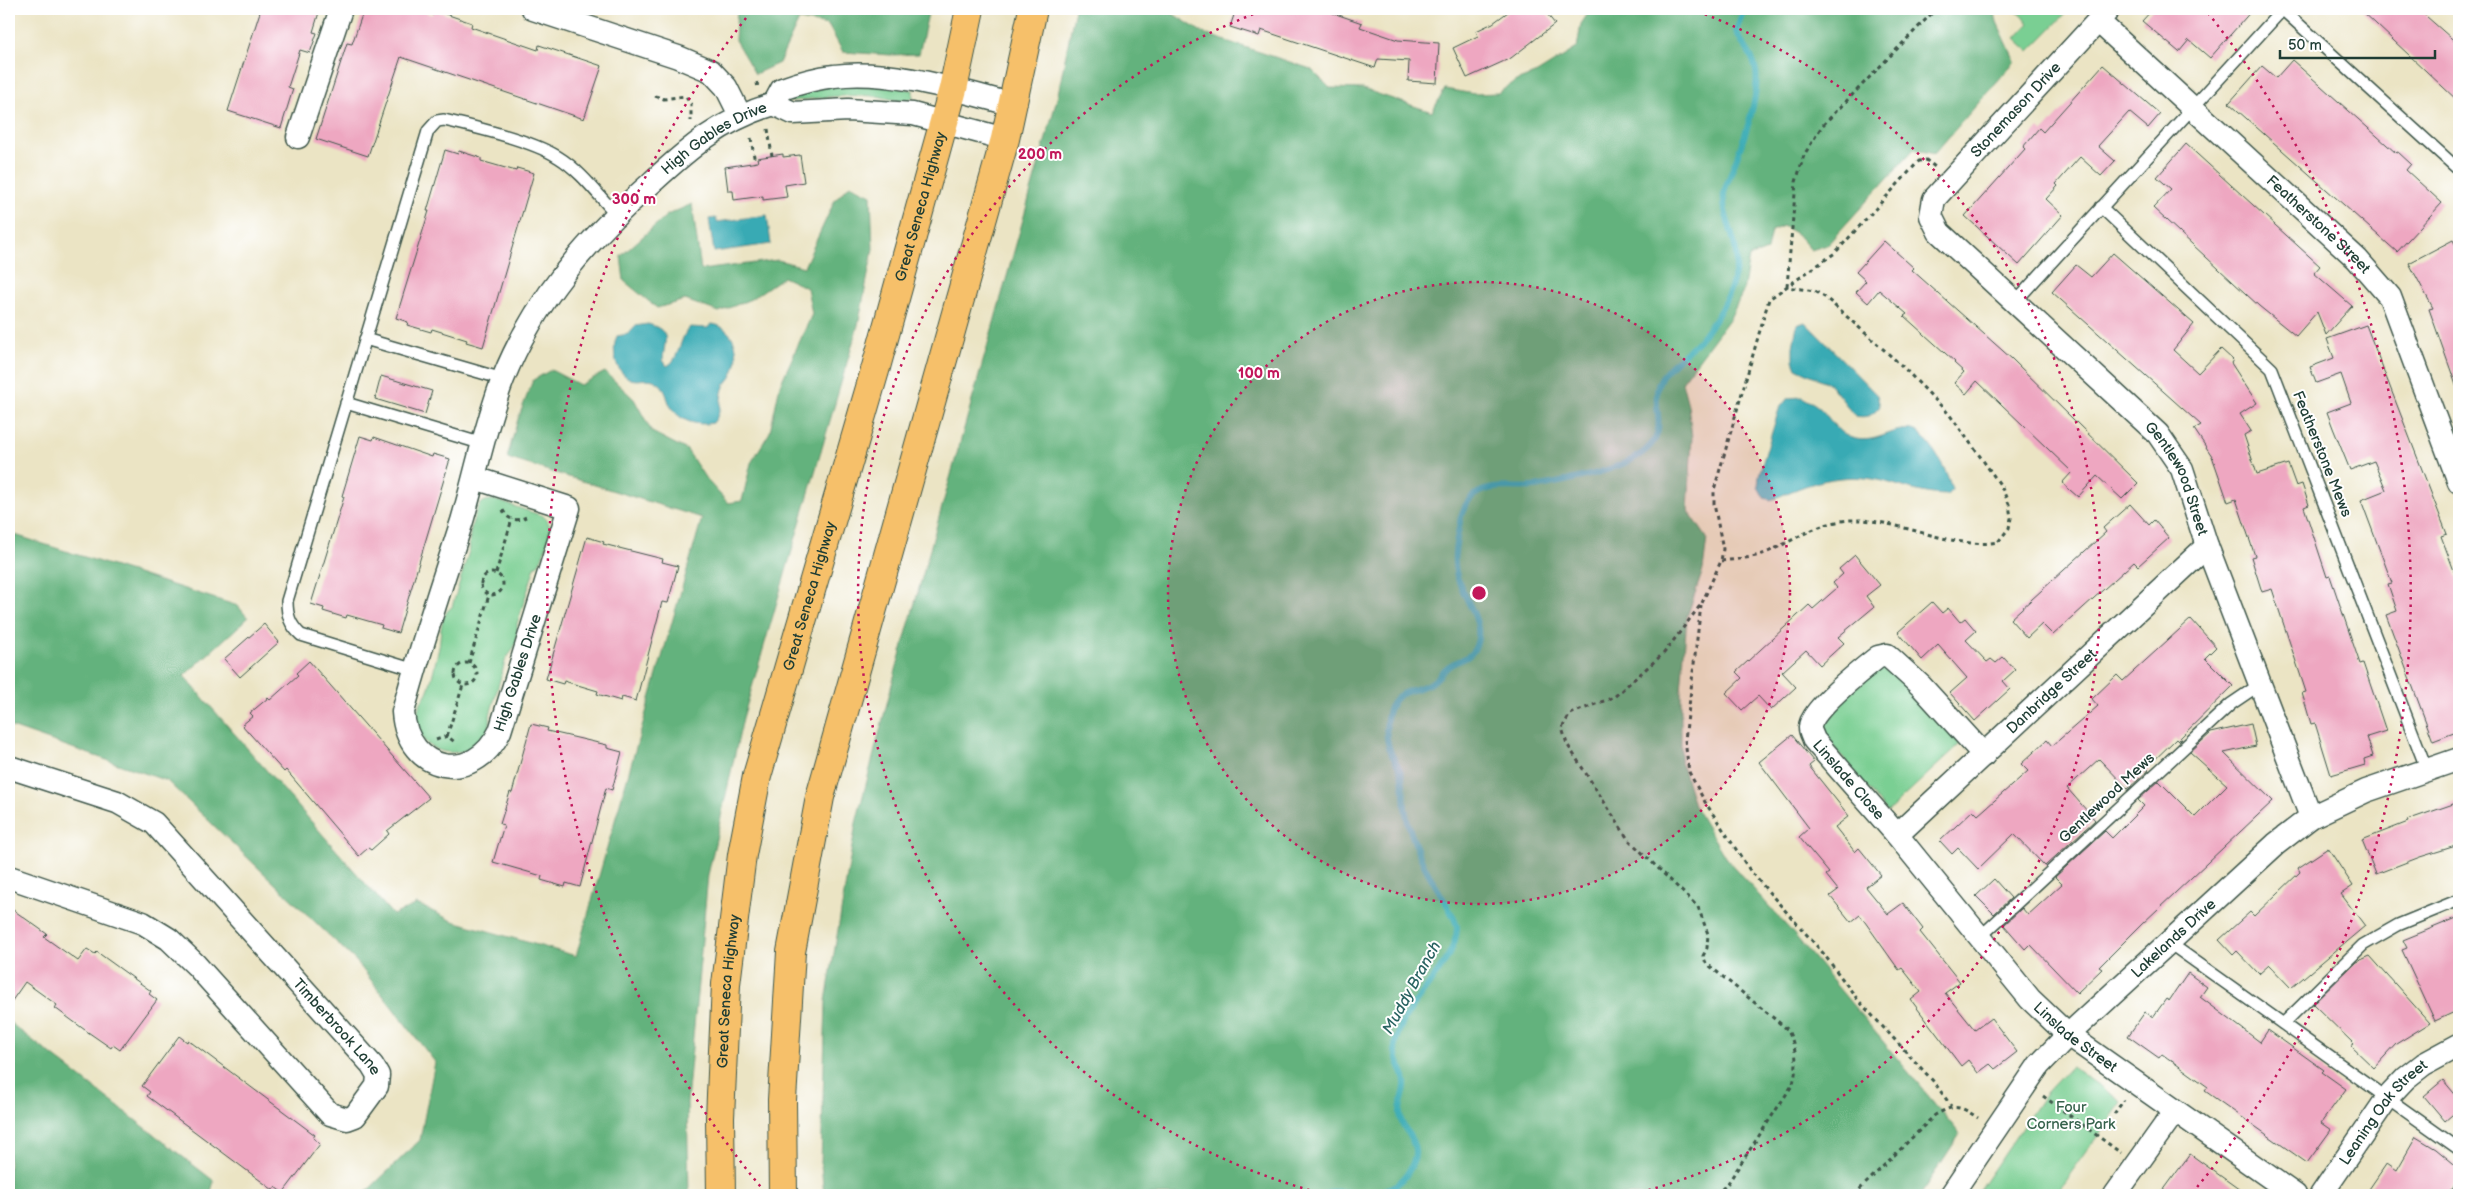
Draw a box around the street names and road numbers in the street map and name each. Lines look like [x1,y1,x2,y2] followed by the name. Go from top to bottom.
[1967,58,2065,162] street label: Stonemason Drive
[657,98,769,179] street label: High Gables Drive
[891,129,950,284] street label: Great Seneca Highway
[2263,171,2375,278] street label: Featherstone Street
[2288,388,2356,520] street label: Featherstone Mews
[2141,417,2213,538] street label: Gentlewood Street
[779,519,840,673] street label: Great Seneca Highway
[490,612,546,734] street label: High Gables Drive
[2002,644,2101,738] street label: Danbridge Street
[1809,736,1889,824] street label: Linslade Close
[2055,748,2159,847] street label: Gentlewood Mews
[2127,894,2220,982] street label: Lakelands Drive
[713,913,744,1069] street label: Great Seneca Highway
[289,974,385,1078] street label: Timberbrook Lane
[2029,998,2121,1077] street label: Linslade Street
[2335,1055,2432,1169] street label: Leaning Oak Street

